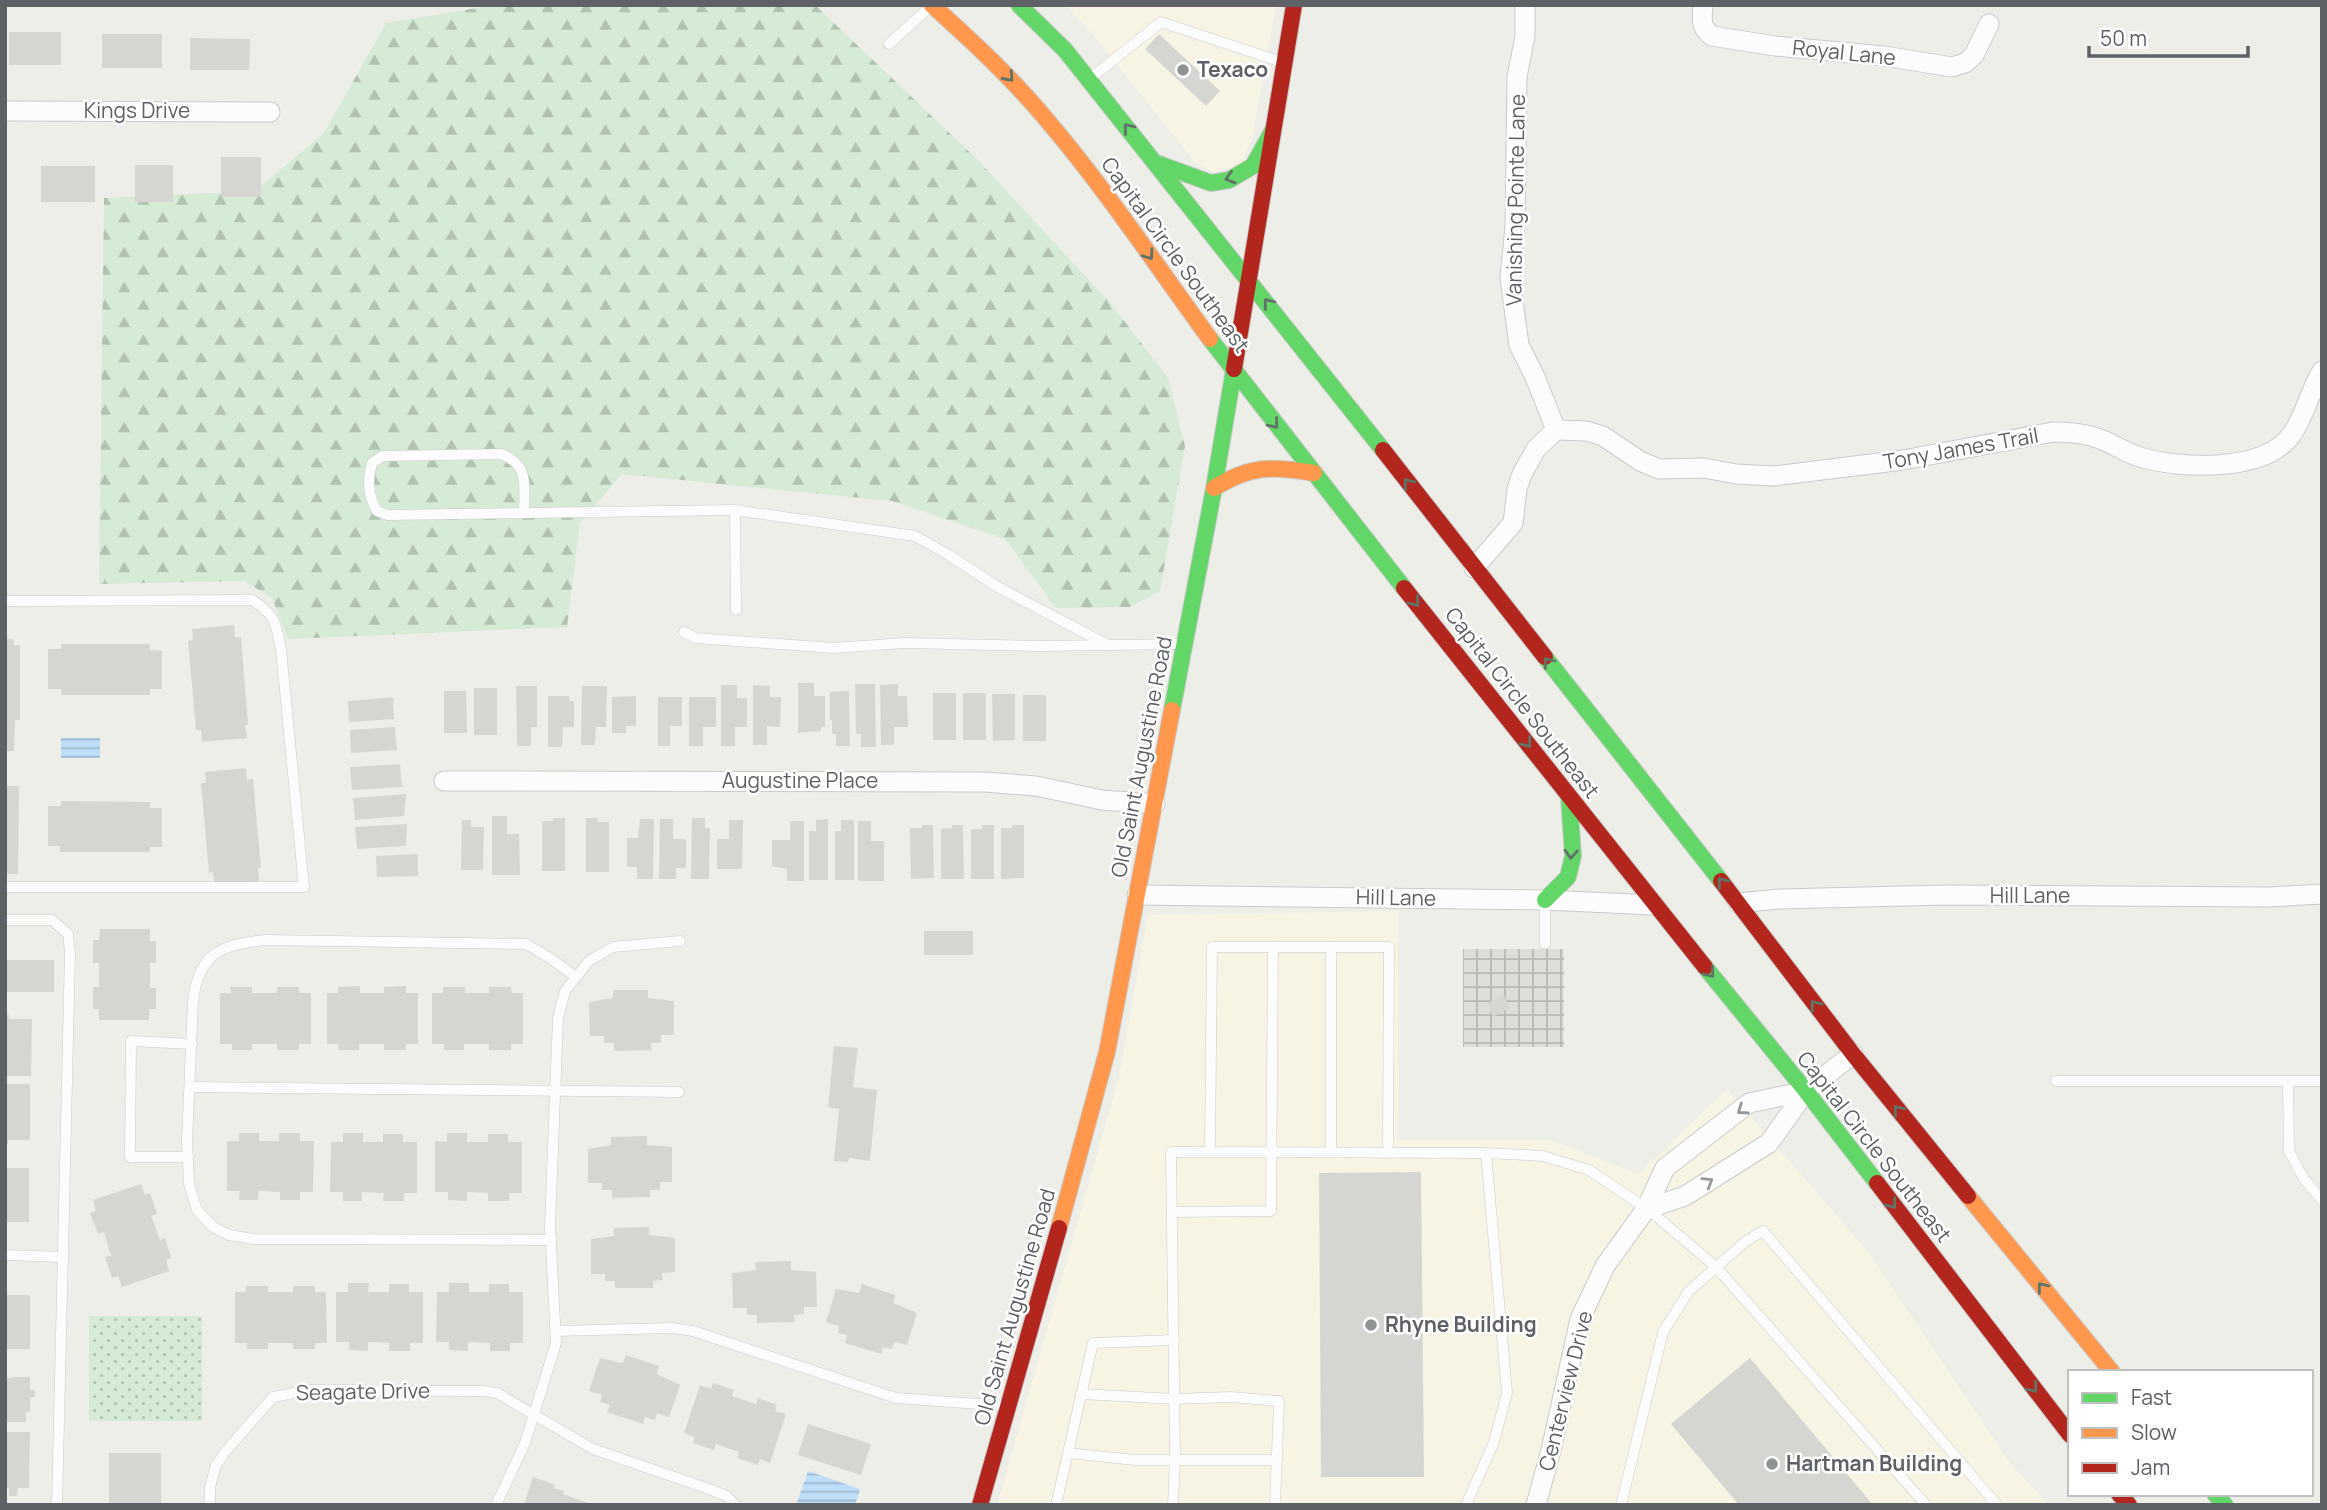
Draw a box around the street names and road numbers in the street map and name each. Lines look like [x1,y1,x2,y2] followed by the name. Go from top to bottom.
[1791,33,1897,71] street label: Royal Lane
[1499,94,1531,306] street label: Vanishing Pointe Lane
[84,96,190,124] street label: Kings Drive
[1095,151,1256,358] street label: Capital Circle Southeast
[1881,421,2041,475] street label: Tony James Trail
[1439,601,1606,804] street label: Capital Circle Southeast
[1104,634,1178,880] street label: Old Saint Augustine Road
[722,766,878,794] street label: Augustine Place
[1990,881,2070,909] street label: Hill Lane
[1356,882,1436,912] street label: Hill Lane
[1791,1045,1958,1248] street label: Capital Circle Southeast
[967,1185,1061,1428] street label: Old Saint Augustine Road
[1532,1308,1598,1474] street label: Centerview Drive
[296,1376,430,1406] street label: Seagate Drive

